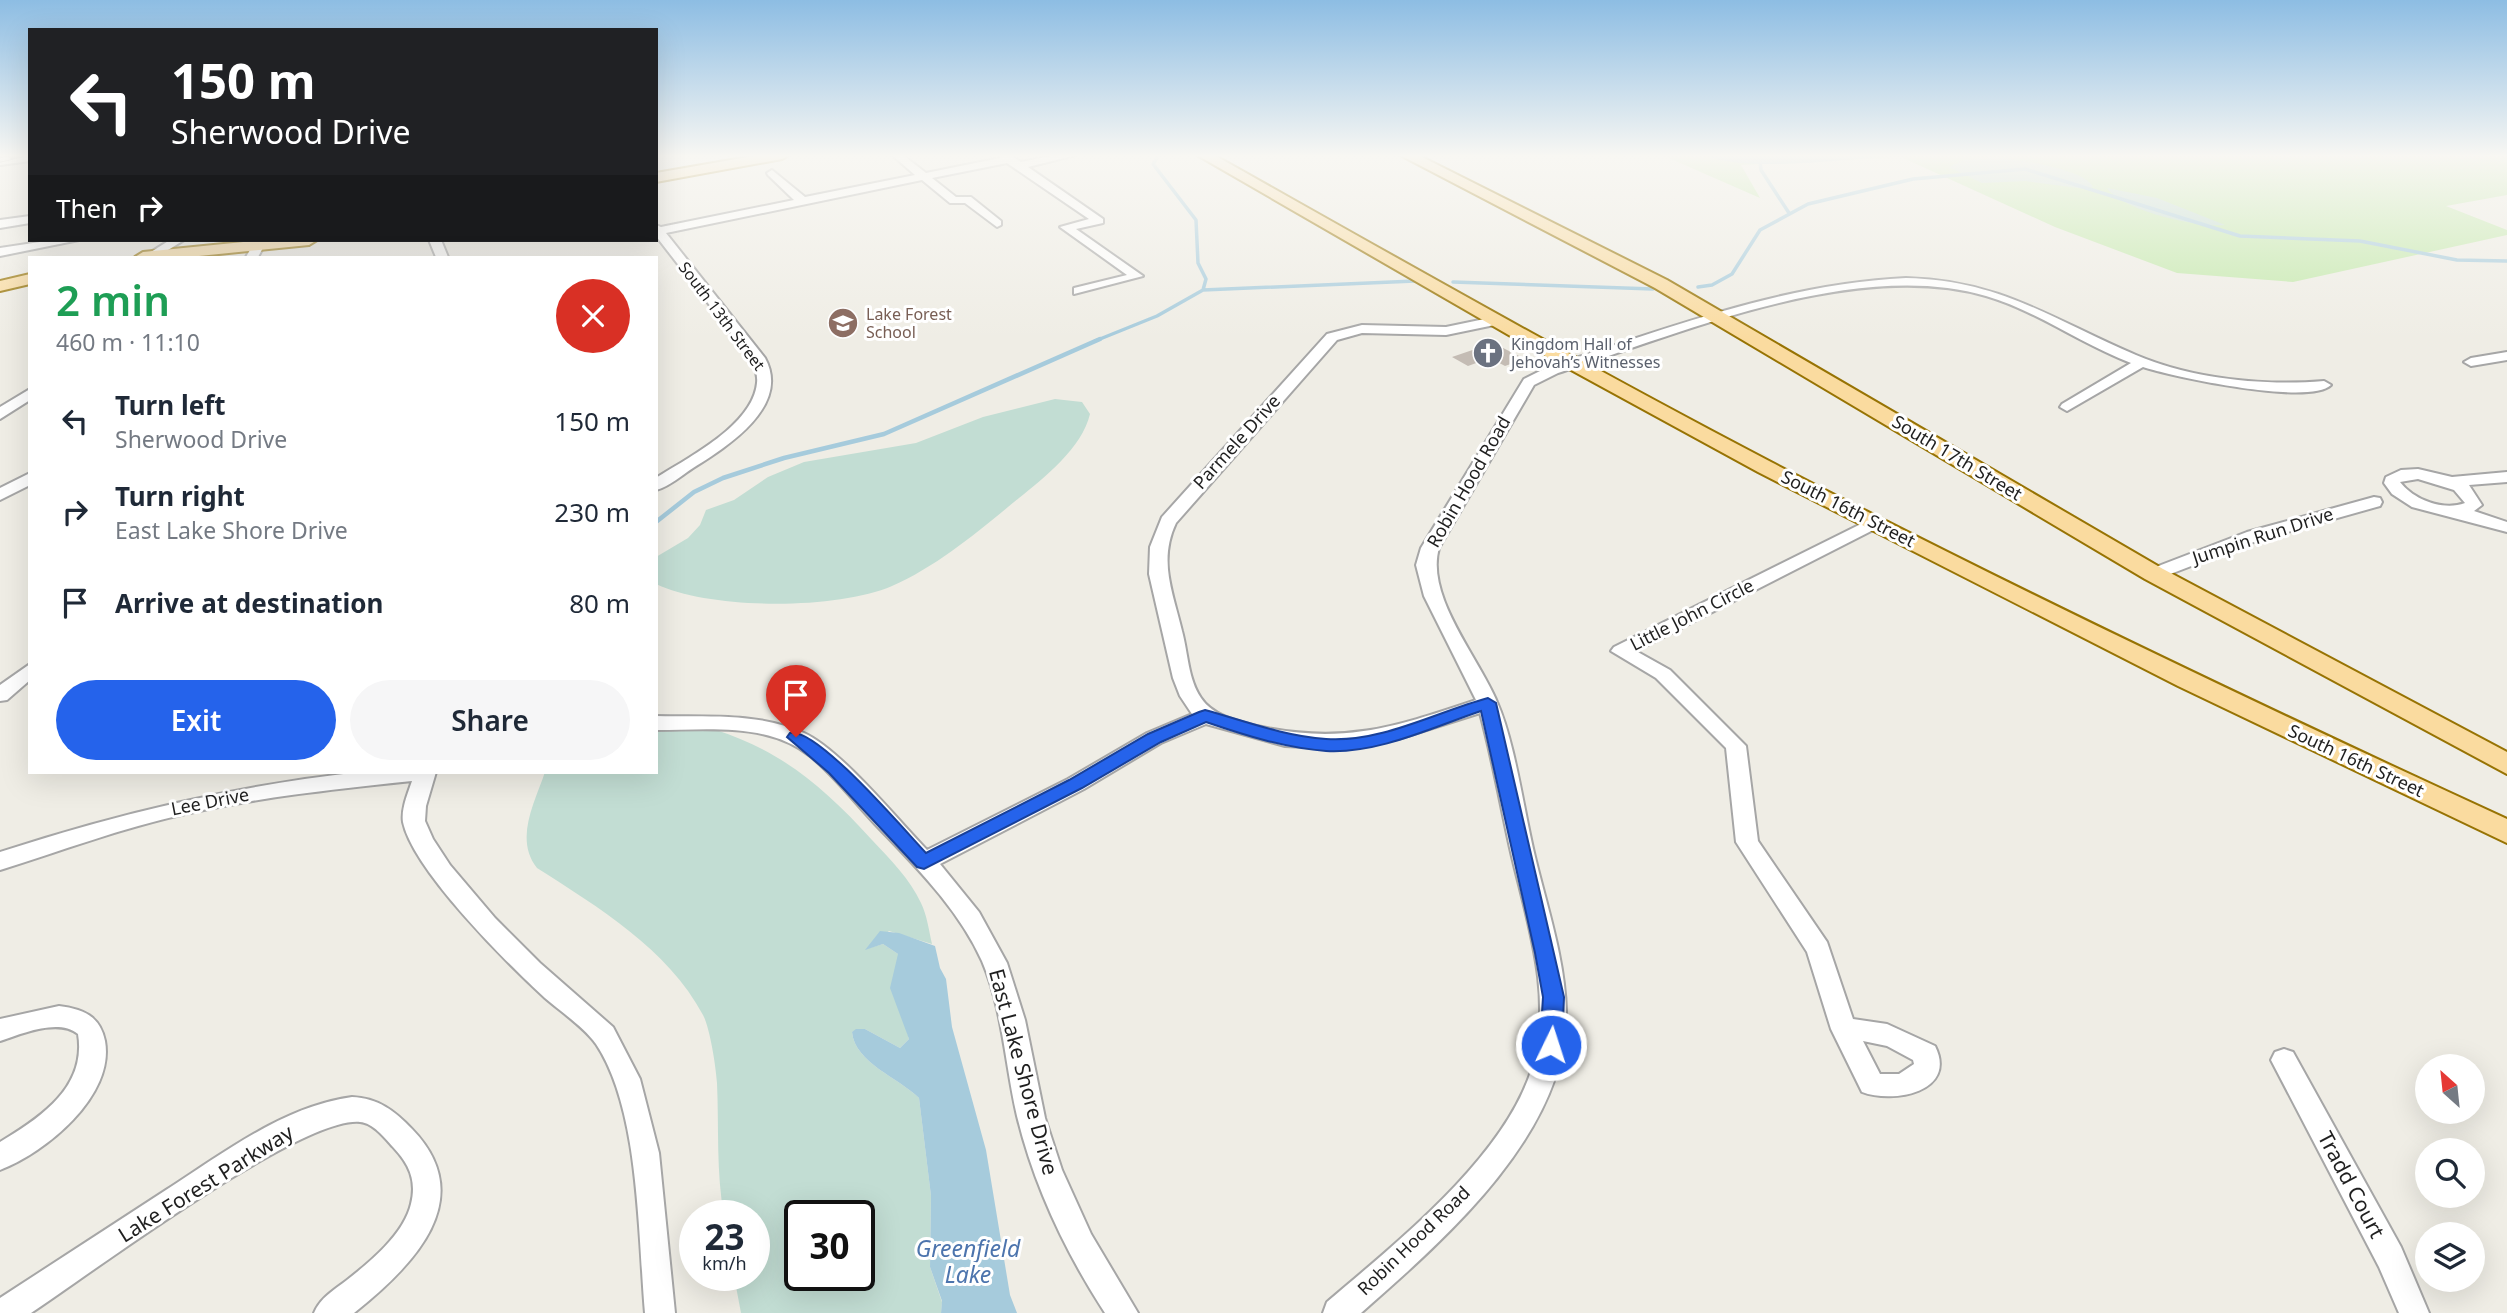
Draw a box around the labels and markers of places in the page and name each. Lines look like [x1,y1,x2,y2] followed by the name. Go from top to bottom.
[866,303,952,343] place label: Lake Forest School
[826,306,860,340] school or university icon: Lake Forest School
[1509,333,1660,373] place label: Kingdom Hall of Jehovah’s Witnesses
[1471,336,1505,370] church icon: Kingdom Hall of Jehovah’s Witnesses
[766,665,826,737] pin

